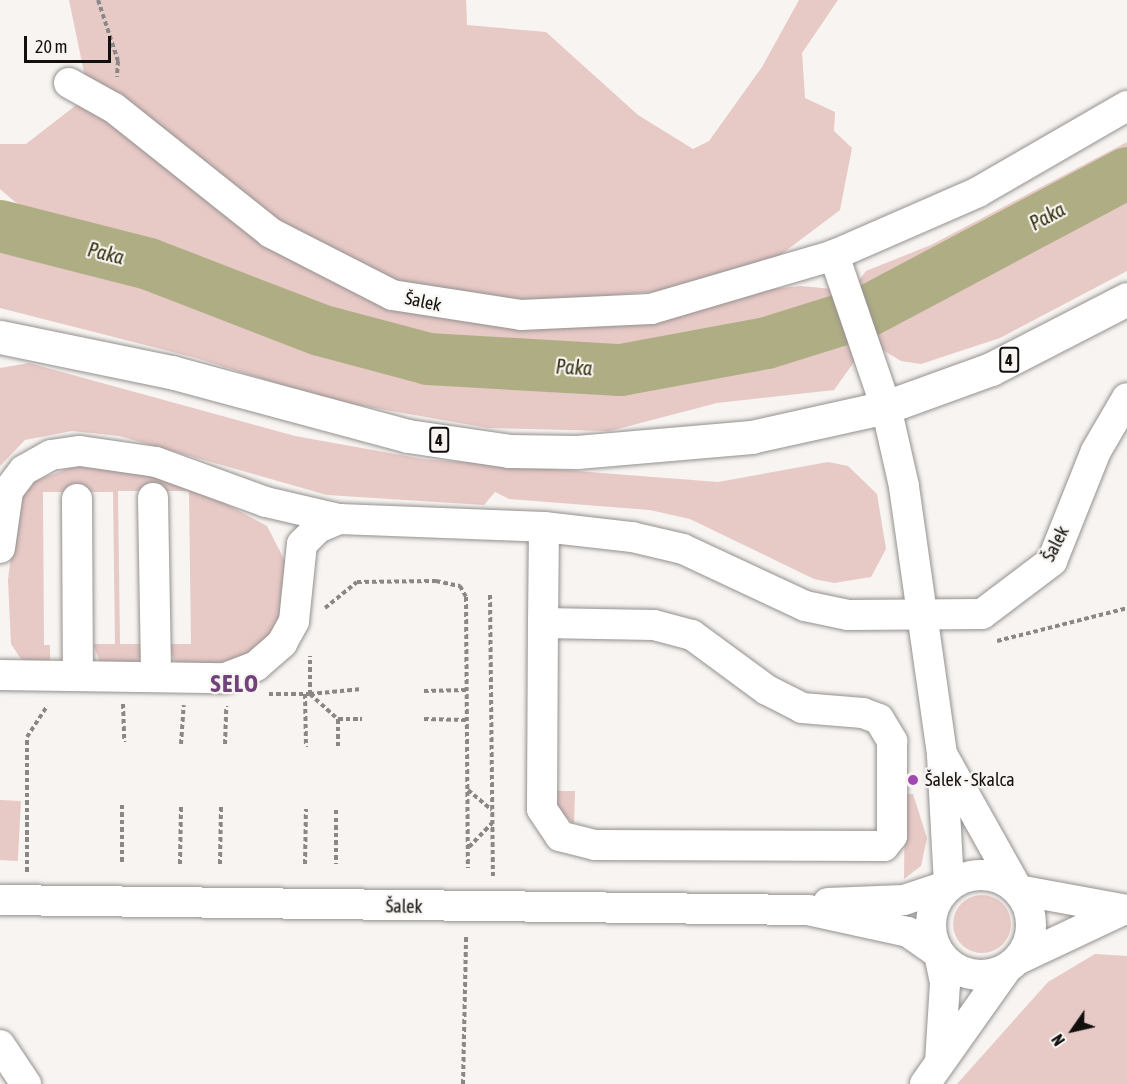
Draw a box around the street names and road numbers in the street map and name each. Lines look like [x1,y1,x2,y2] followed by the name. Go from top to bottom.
[403,288,443,316] street label: Šalek
[998,347,1020,373] road number: 4
[428,427,450,453] road number: 4
[1038,523,1074,565] street label: Šalek
[386,896,422,918] street label: Šalek

